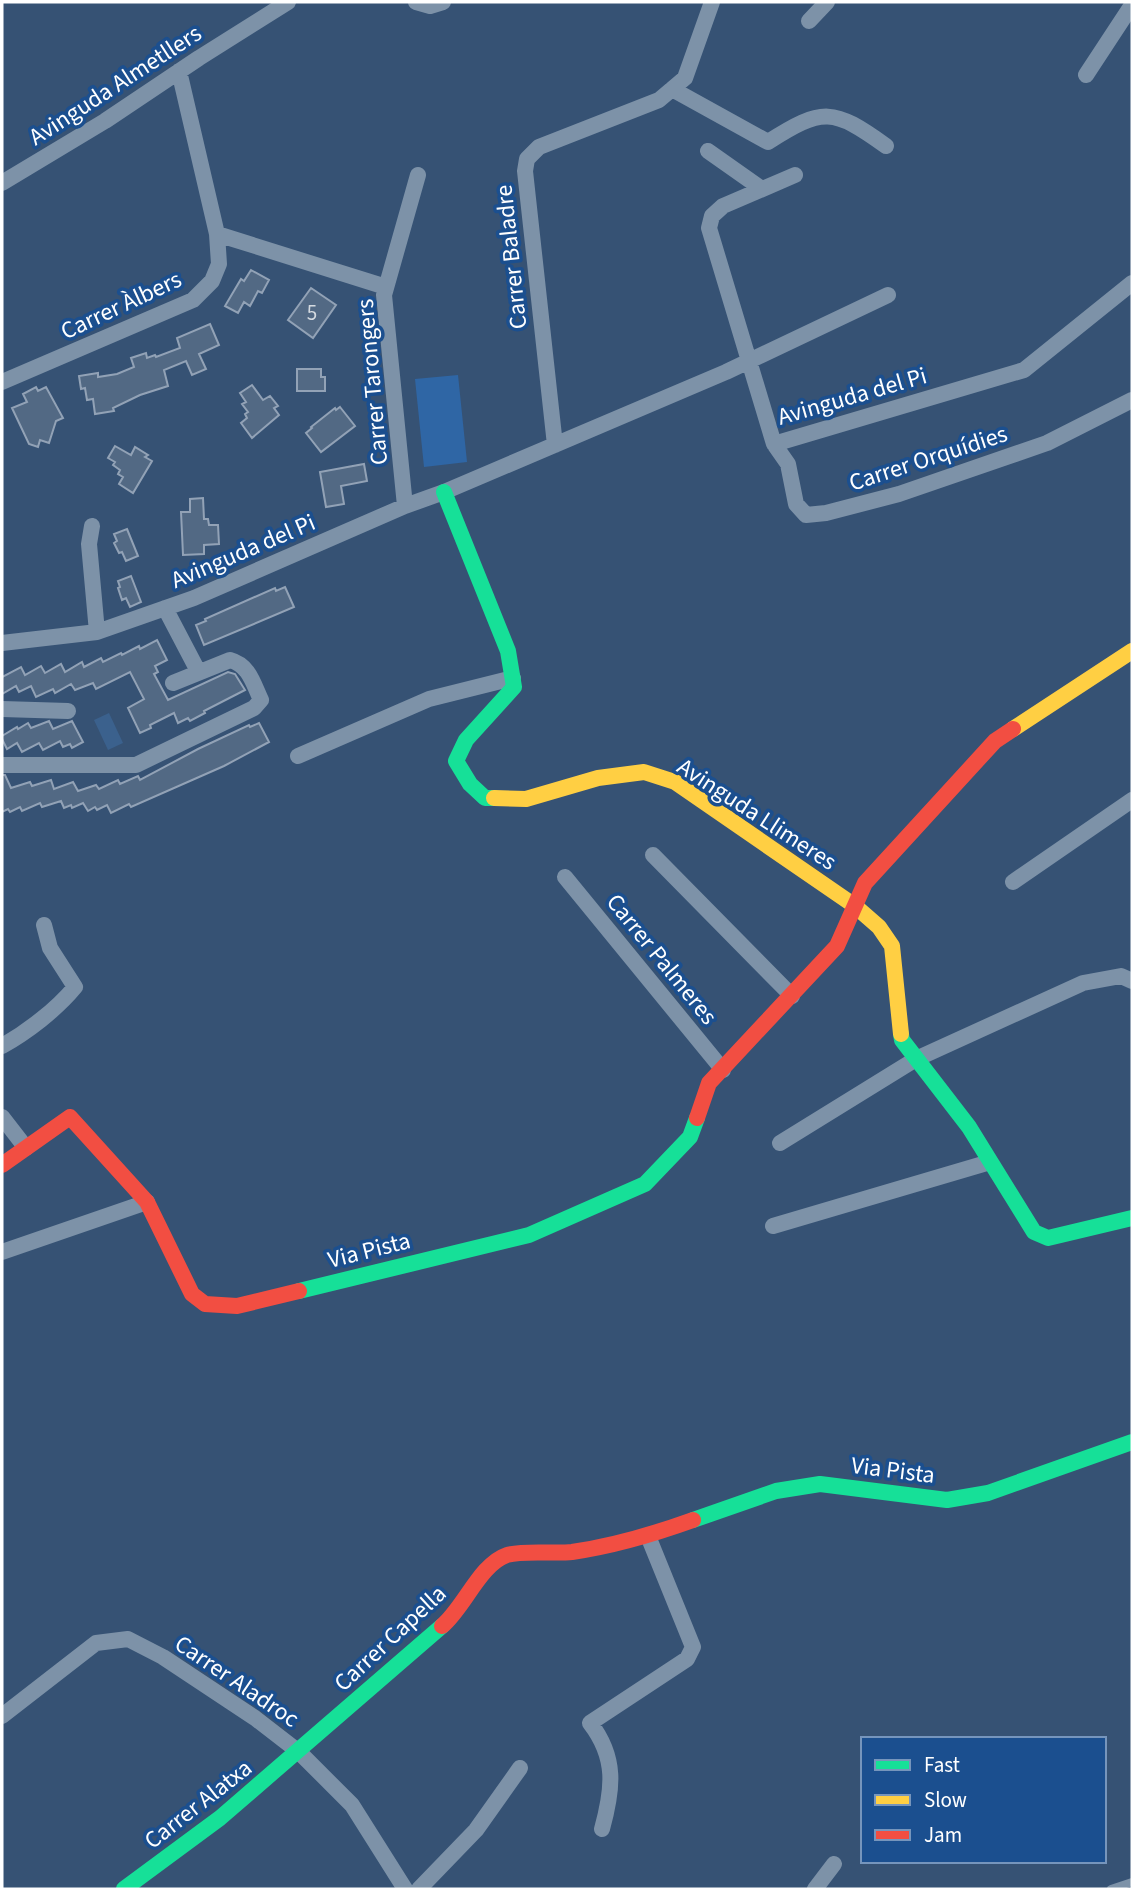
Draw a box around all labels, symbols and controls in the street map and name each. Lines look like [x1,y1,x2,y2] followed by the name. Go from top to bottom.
[22,16,209,154] street label: Avinguda Almetllers
[487,183,536,331] street label: Carrer Baladre
[55,262,187,349] street label: Carrer Àlbers
[348,297,397,466] street label: Carrer Tarongers
[307,298,317,328] house number: 5
[773,358,931,435] street label: Avinguda del Pi
[844,416,1012,501] street label: Carrer Orquídies
[165,505,321,598] street label: Avinguda del Pi
[670,750,843,879] street label: Avinguda Llimeres
[598,886,726,1032] street label: Carrer Palmeres
[324,1223,414,1278] street label: Via Pista
[849,1448,937,1493] street label: Via Pista
[326,1577,454,1700] street label: Carrer Capella
[167,1627,306,1736] street label: Carrer Aladroc
[861,1737,1106,1863] legend
[924,1750,960,1780] text: Fast
[137,1751,260,1858] street label: Carrer Alatxa
[924,1785,967,1815] text: Slow
[924,1820,962,1850] text: Jam

